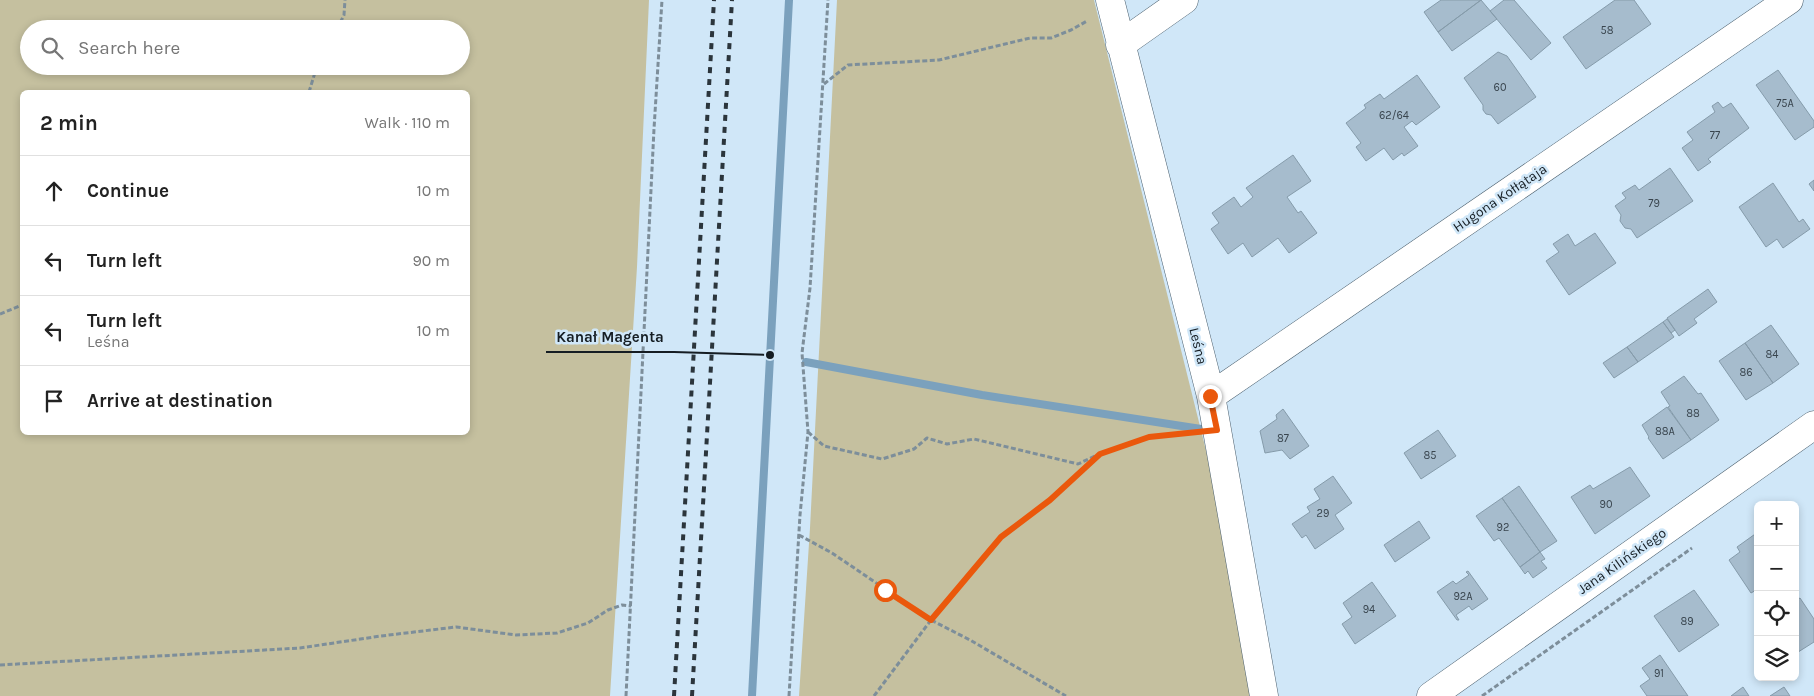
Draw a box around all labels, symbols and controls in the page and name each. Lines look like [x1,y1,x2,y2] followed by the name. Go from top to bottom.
[20,20,470,75] search box
[1601,24,1614,37] house number: 58
[38,34,66,62] icon: search
[78,37,180,59] text: Search here
[1494,81,1506,94] house number: 60
[1776,97,1795,110] house number: 75A
[1379,109,1409,122] house number: 62/64
[40,111,98,135] text: 2 min
[365,113,450,132] text: Walk · 110 m
[1710,129,1720,142] house number: 77
[1450,160,1550,236] street label: Hugona Kołłątaja
[40,177,68,205] icon: ahead
[87,180,169,202] text: Continue
[416,181,450,200] text: 10 m
[1648,197,1660,210] house number: 79
[40,247,68,275] icon: left
[87,250,162,272] text: Turn left
[412,251,450,270] text: 90 m
[87,310,162,332] text: Turn left
[40,317,68,345] icon: left
[416,321,450,340] text: 10 m
[546,322,674,352] callout: Kanał Magenta
[1185,326,1211,366] street label: Leśna
[556,328,664,346] text: Kanał Magenta
[87,332,130,351] text: Leśna
[1766,348,1778,361] house number: 84
[1739,366,1753,379] house number: 86
[1199,385,1222,408] route end
[40,387,68,415] icon: arrive
[87,390,273,412] text: Arrive at destination
[1686,407,1700,420] house number: 88
[1655,425,1676,438] house number: 88A
[1277,432,1289,445] house number: 87
[1424,449,1436,462] house number: 85
[1600,498,1612,511] house number: 90
[1754,501,1799,681] map controls
[1754,501,1799,546] button: +
[1317,507,1329,520] house number: 29
[1497,521,1509,534] house number: 92
[1574,524,1670,598] street label: Jana Kilińskiego
[1754,546,1799,591] button: −
[874,579,897,602] route start
[1453,590,1473,603] house number: 92A
[1754,591,1799,636] button: locate
[1363,603,1375,616] house number: 94
[1680,615,1694,628] house number: 89
[1754,636,1799,681] button: layers
[1654,667,1664,680] house number: 91

